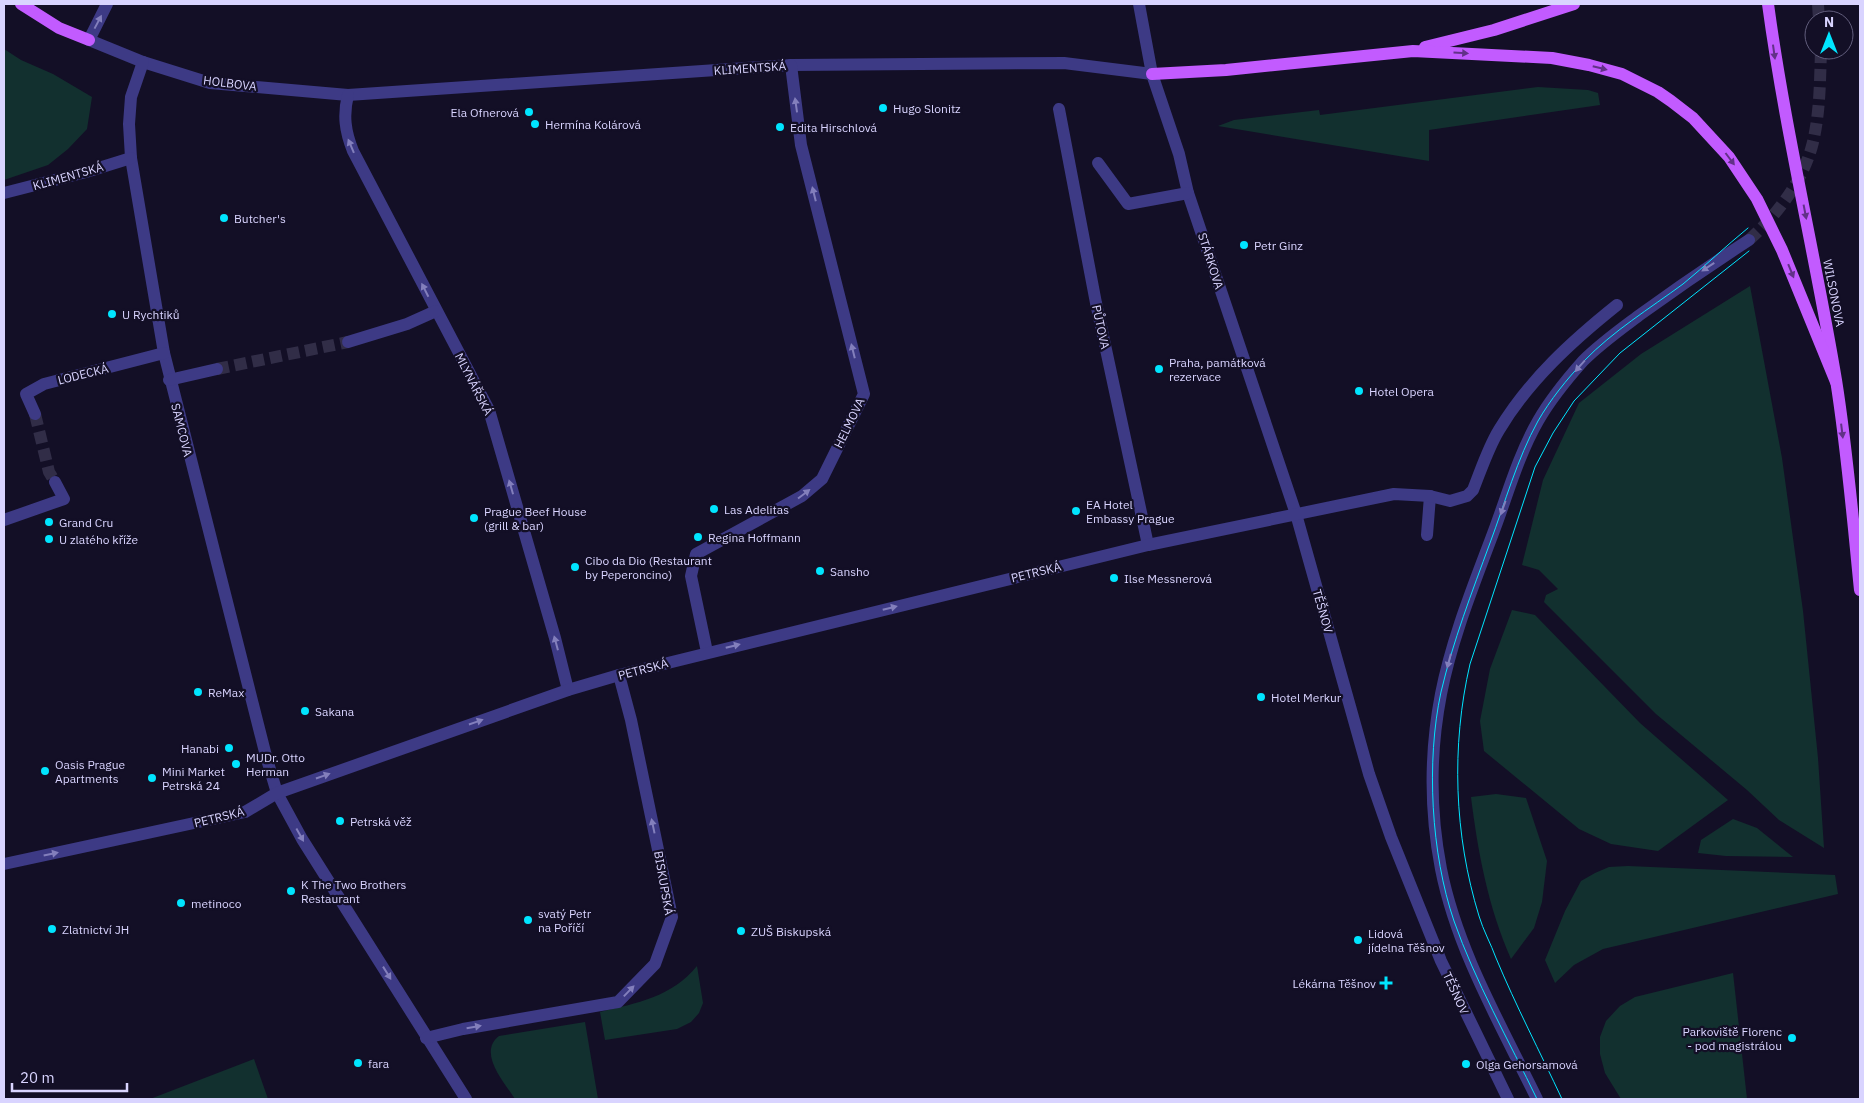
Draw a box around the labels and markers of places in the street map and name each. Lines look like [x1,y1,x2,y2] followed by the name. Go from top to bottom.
[893,101,961,116] place label: Hugo Slonitz
[877,102,889,114] marker: Hugo Slonitz
[451,105,520,120] place label: Ela Ofnerová
[523,106,535,118] marker: Ela Ofnerová
[545,117,641,132] place label: Hermína Kolárová
[529,118,541,130] marker: Hermína Kolárová
[790,120,878,135] place label: Edita Hirschlová
[774,121,786,133] marker: Edita Hirschlová
[234,211,286,226] place label: Butcher's
[218,212,230,224] marker: Butcher's
[1254,238,1303,253] place label: Petr Ginz
[1238,239,1250,251] marker: Petr Ginz
[122,307,180,322] place label: U Rychtiků
[106,308,118,320] marker: U Rychtiků
[1169,355,1266,384] place label: Praha, památková rezervace
[1153,363,1165,375] marker: Praha, památková rezervace
[1369,384,1434,399] place label: Hotel Opera
[1353,385,1365,397] marker: Hotel Opera
[1086,497,1175,526] place label: EA Hotel Embassy Prague
[724,502,789,517] place label: Las Adelitas
[708,503,720,515] marker: Las Adelitas
[484,504,587,533] place label: Prague Beef House (grill & bar)
[1070,505,1082,517] marker: EA Hotel Embassy Prague
[468,512,480,524] marker: Prague Beef House (grill & bar)
[59,515,113,530] place label: Grand Cru
[43,516,55,528] marker: Grand Cru
[708,530,801,545] place label: Regina Hoffmann
[692,531,704,543] marker: Regina Hoffmann
[59,532,139,547] place label: U zlatého kříže
[43,533,55,545] marker: U zlatého kříže
[585,553,712,582] place label: Cibo da Dio (Restaurant by Peperoncino)
[569,561,581,573] marker: Cibo da Dio (Restaurant by Peperoncino)
[830,564,870,579] place label: Sansho
[814,565,826,577] marker: Sansho
[1124,571,1212,586] place label: Ilse Messnerová
[1108,572,1120,584] marker: Ilse Messnerová
[208,685,244,700] place label: ReMax
[192,686,204,698] marker: ReMax
[1271,690,1342,705] place label: Hotel Merkur
[1255,691,1267,703] marker: Hotel Merkur
[315,704,355,719] place label: Sakana
[299,705,311,717] marker: Sakana
[181,741,219,756] place label: Hanabi
[223,742,235,754] marker: Hanabi
[246,750,305,779] place label: MUDr. Otto Herman
[55,757,125,786] place label: Oasis Prague Apartments
[230,758,242,770] marker: MUDr. Otto Herman
[162,764,225,793] place label: Mini Market Petrská 24
[39,765,51,777] marker: Oasis Prague Apartments
[146,772,158,784] marker: Mini Market Petrská 24
[350,814,412,829] place label: Petrská věž
[334,815,346,827] marker: Petrská věž
[301,877,407,906] place label: K The Two Brothers Restaurant
[285,885,297,897] marker: K The Two Brothers Restaurant
[191,896,242,911] place label: metinoco
[175,897,187,909] marker: metinoco
[538,906,592,935] place label: svatý Petr na Poříčí
[522,914,534,926] marker: svatý Petr na Poříčí
[62,922,129,937] place label: Zlatnictví JH
[46,923,58,935] marker: Zlatnictví JH
[751,924,832,939] place label: ZUŠ Biskupská
[735,925,747,937] marker: ZUŠ Biskupská
[1368,926,1445,955] place label: Lidová jídelna Těšnov
[1352,934,1364,946] marker: Lidová jídelna Těšnov
[1293,976,1376,991] place label: Lékárna Těšnov
[1380,977,1392,989] marker: Lékárna Těšnov
[1683,1024,1782,1053] place label: Parkoviště Florenc - pod magistrálou
[1786,1032,1798,1044] marker: Parkoviště Florenc - pod magistrálou
[368,1056,390,1071] place label: fara
[352,1057,364,1069] marker: fara
[1476,1057,1578,1072] place label: Olga Gehorsamová
[1460,1058,1472,1070] marker: Olga Gehorsamová

